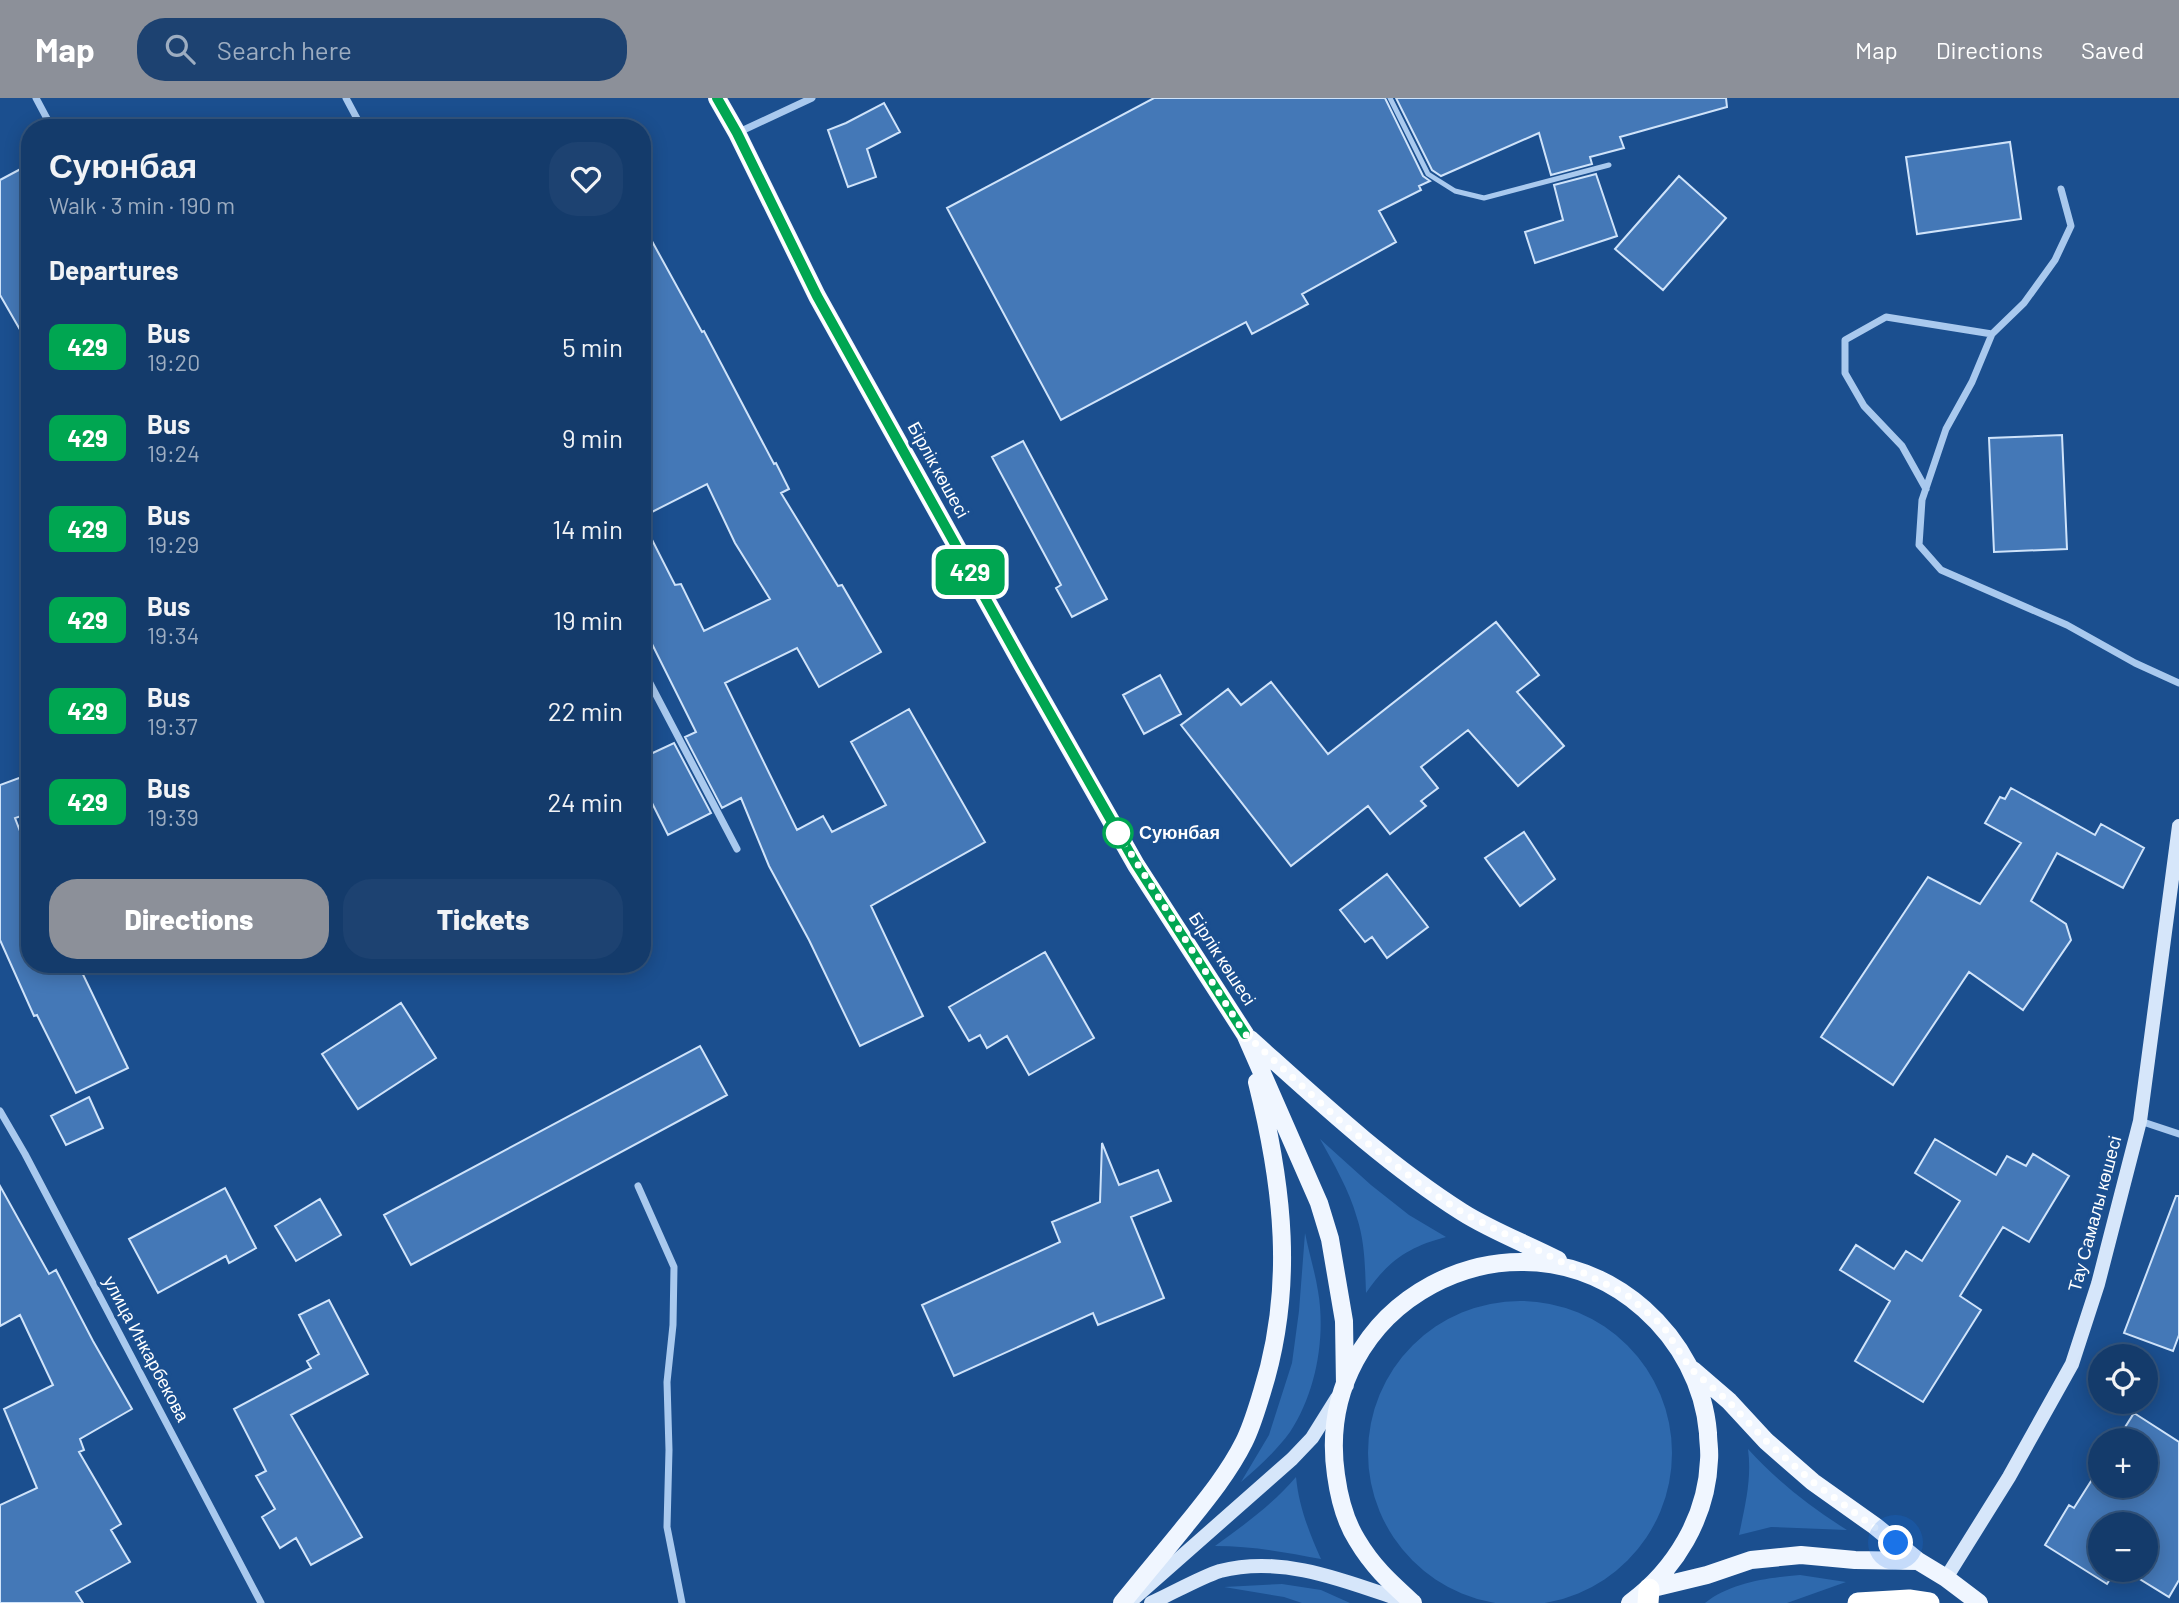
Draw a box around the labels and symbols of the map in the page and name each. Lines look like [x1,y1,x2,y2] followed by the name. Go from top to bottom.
[903,418,974,521] street label: Бірлік көшесі
[930,549,1010,595] line badge: 429
[1103,818,1133,848] marker: Суюнбая
[1139,821,1220,843] place label: Суюнбая
[1185,908,1261,1009] street label: Бірлік көшесі
[2063,1133,2125,1294] street label: Тау Самалы көшесі
[99,1272,195,1426] street label: улица Инкарбекова
[1878,1525,1913,1560] your location

